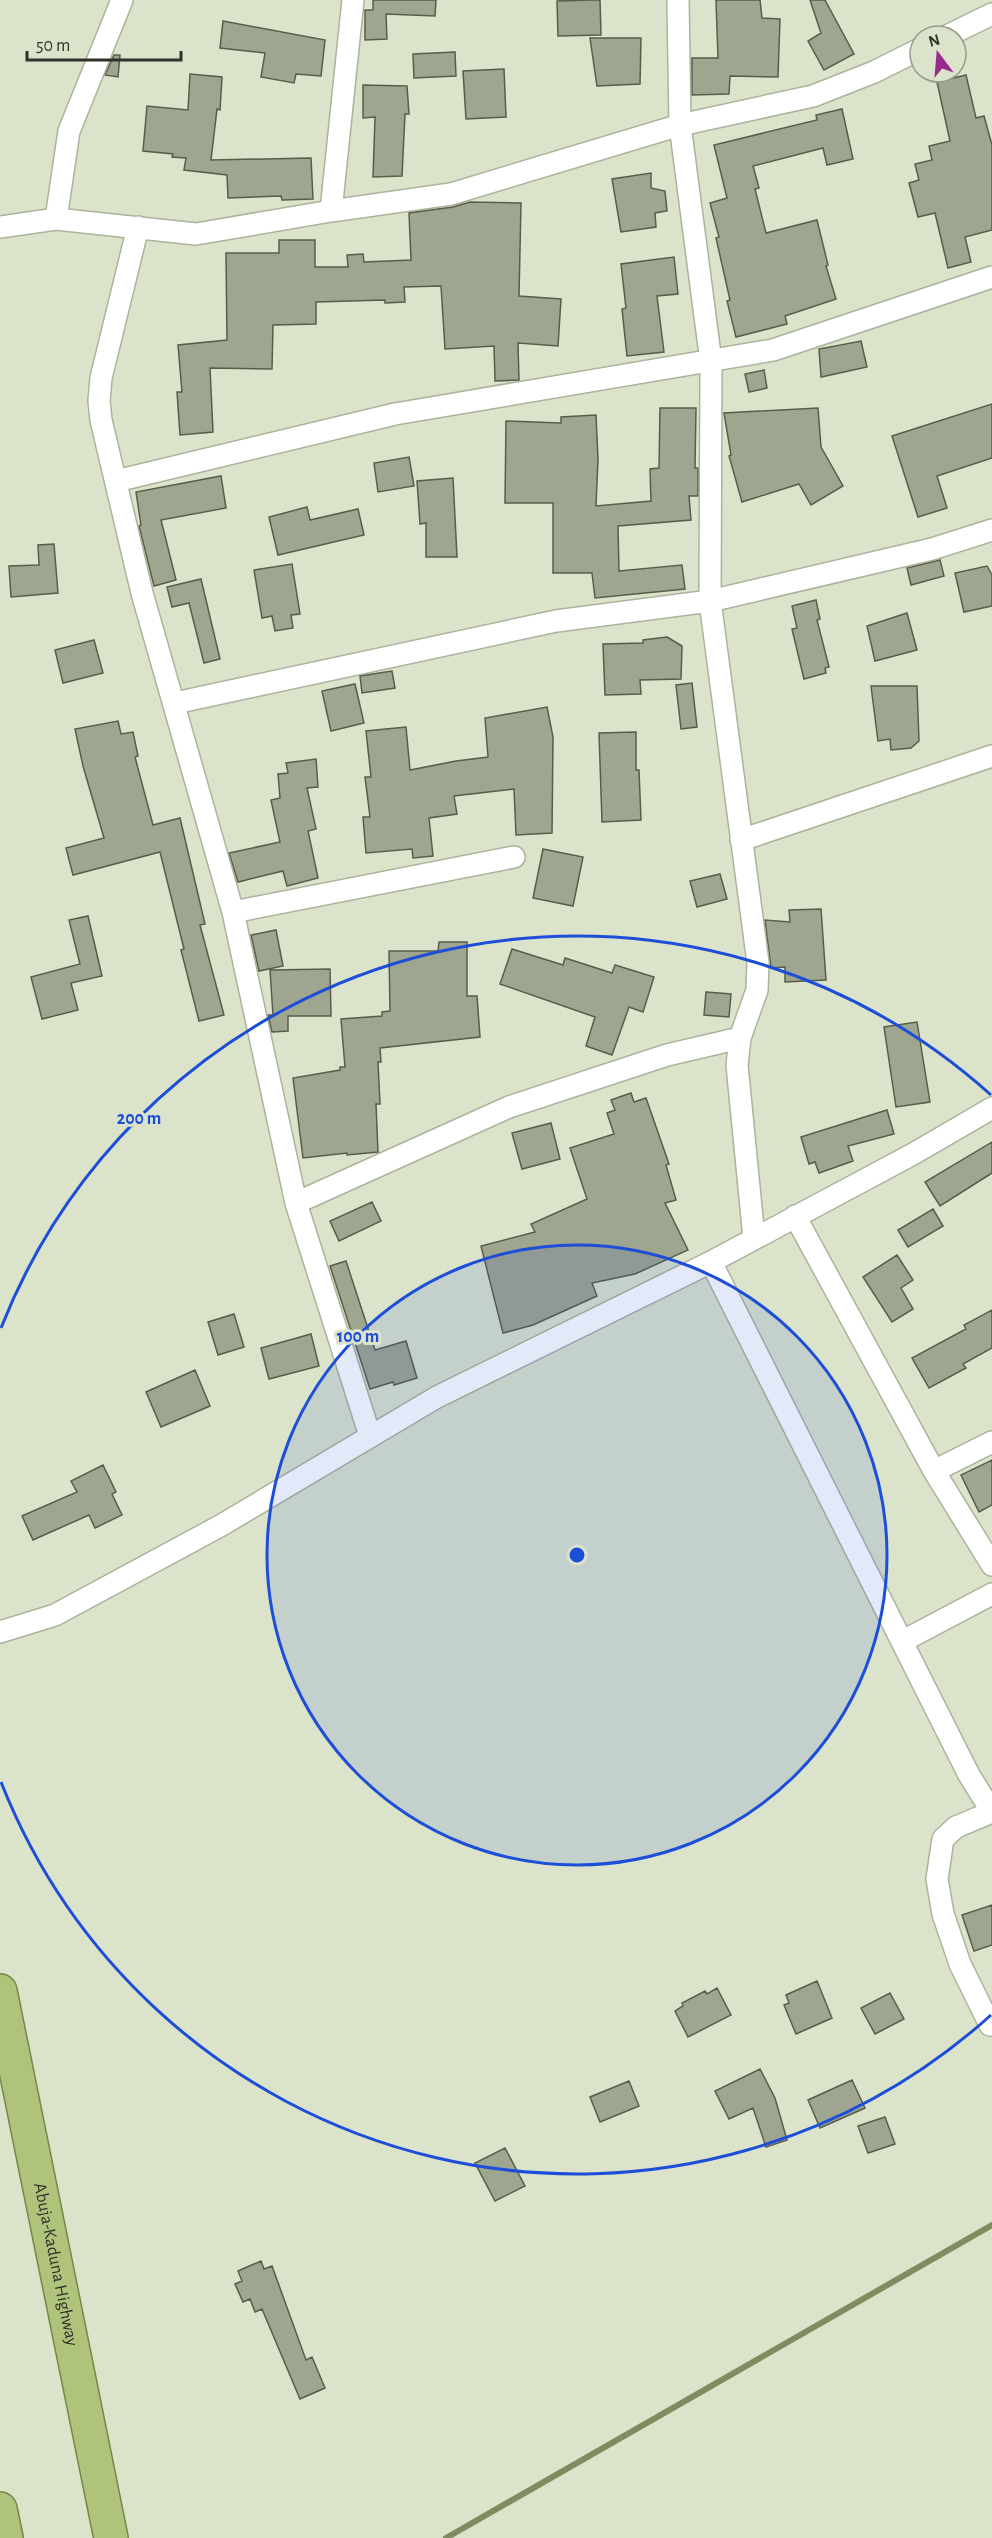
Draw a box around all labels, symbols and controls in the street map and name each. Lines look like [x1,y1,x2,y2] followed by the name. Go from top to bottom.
[27,24,182,62] scale bar
[908,24,968,84] north arrow
[927,31,942,50] text: N
[36,37,70,55] text: 50 m
[117,1110,161,1128] text: 200 m
[337,1328,379,1346] text: 100 m
[567,1545,587,1565] centre of rings
[30,2181,81,2348] street label: Abuja-Kaduna Highway

